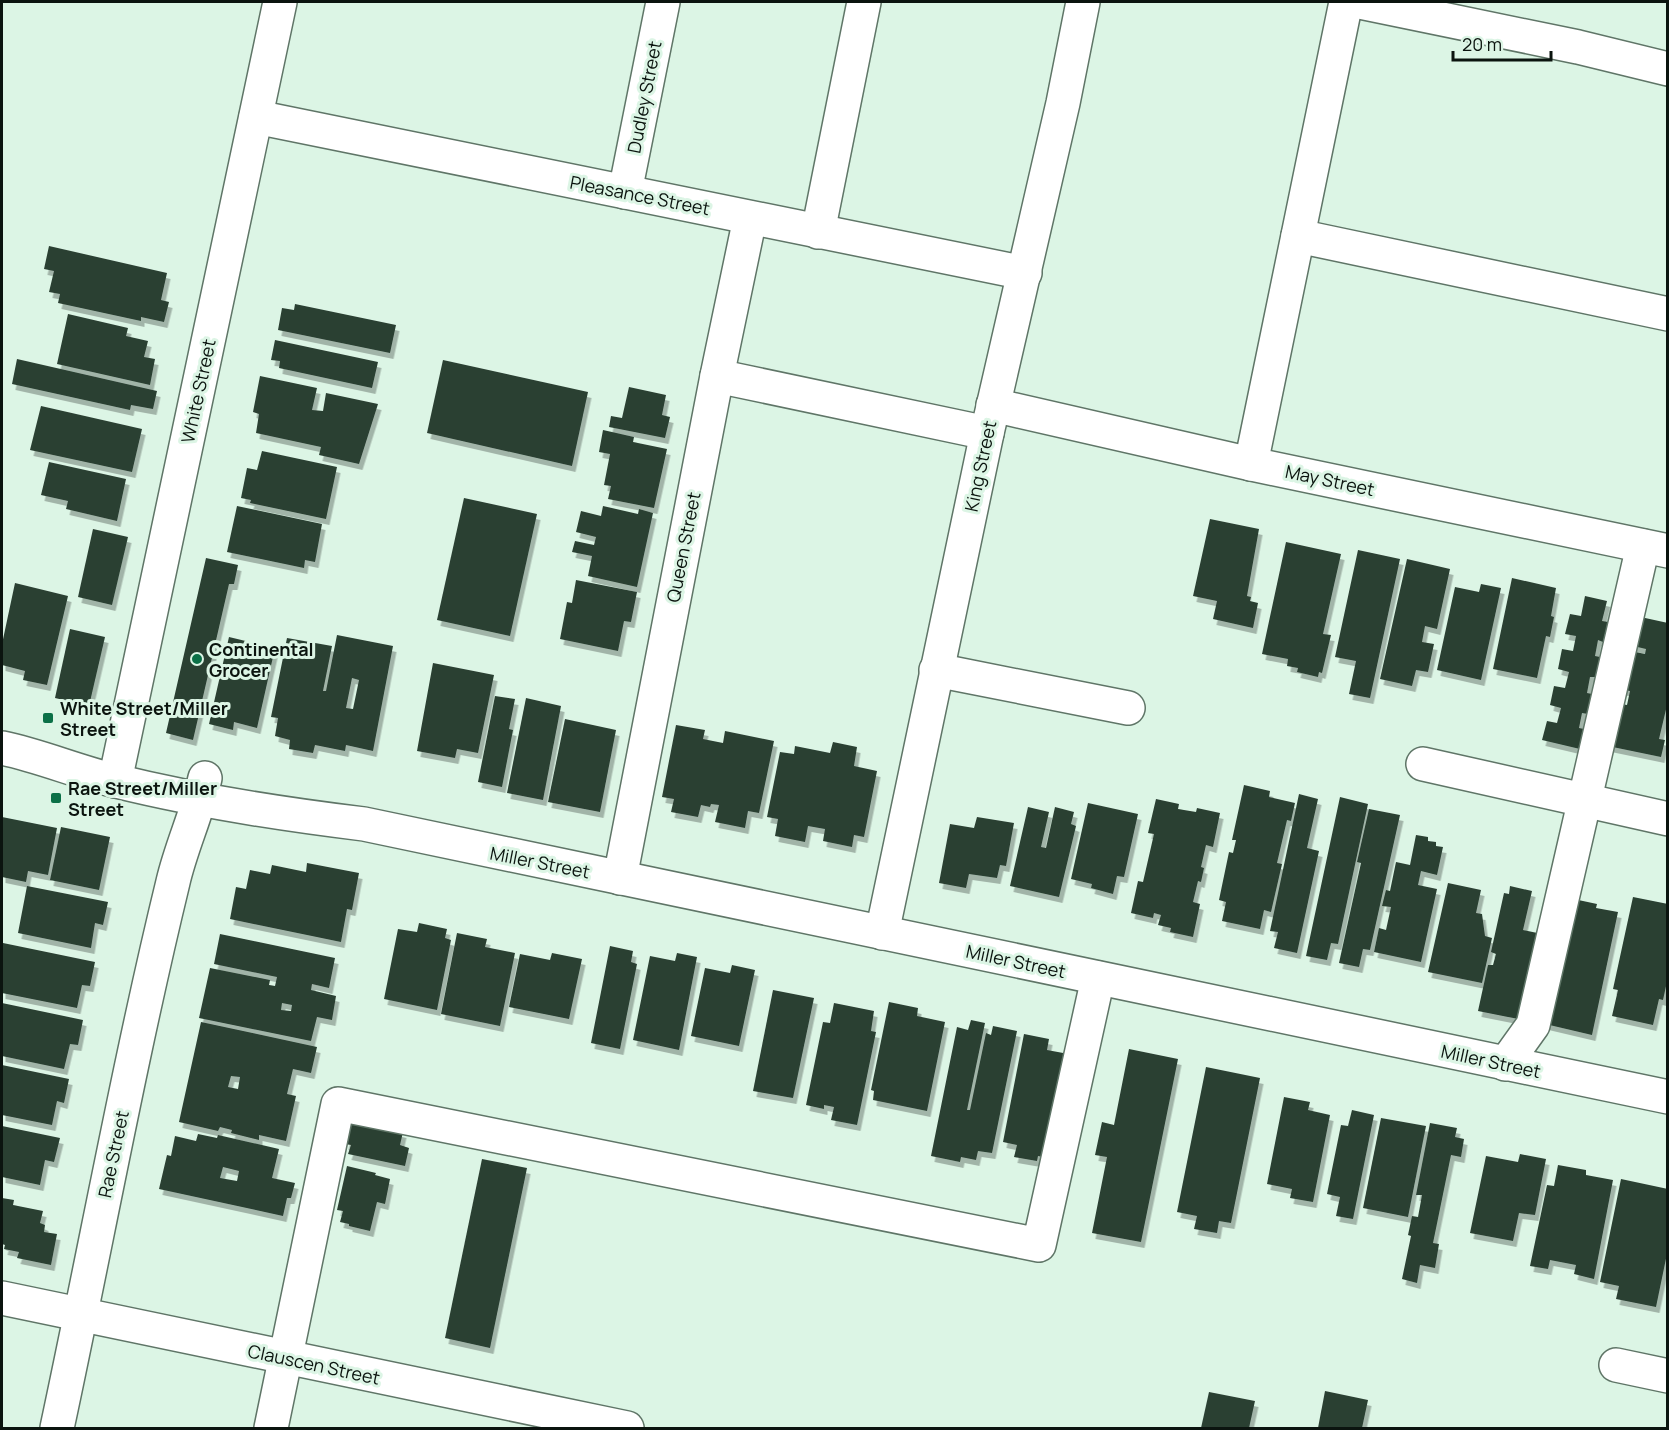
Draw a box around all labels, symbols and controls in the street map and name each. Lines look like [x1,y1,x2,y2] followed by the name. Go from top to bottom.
[1453,24,1550,62] scale bar
[1462,32,1502,56] text: 20 m
[621,39,667,155] street label: Dudley Street
[568,170,712,220] street label: Pleasance Street
[175,337,221,445] street label: White Street
[959,418,1001,514] street label: King Street
[1283,459,1377,501] street label: May Street
[661,490,705,604] street label: Queen Street
[209,637,314,682] place label: Continental Grocer
[190,652,204,666] marker: Continental Grocer
[60,696,228,741] place label: White Street/Miller Street
[41,711,55,725] marker: White Street/Miller Street
[68,776,217,821] place label: Rae Street/Miller Street
[49,791,63,805] marker: Rae Street/Miller Street
[488,841,592,883] street label: Miller Street
[964,939,1068,983] street label: Miller Street
[1439,1039,1543,1083] street label: Miller Street
[92,1108,134,1200] street label: Rae Street
[246,1338,382,1390] street label: Clauscen Street

